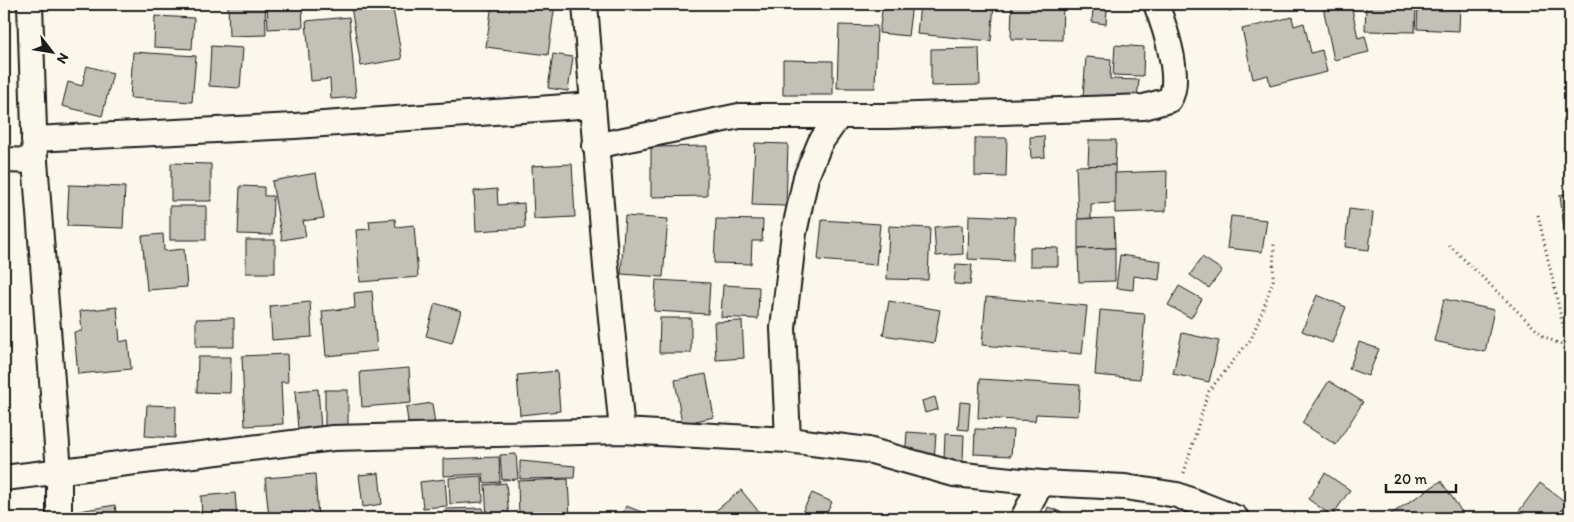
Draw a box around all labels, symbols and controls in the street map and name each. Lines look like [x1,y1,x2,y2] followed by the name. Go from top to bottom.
[28,28,78,78] north arrow
[53,50,72,67] text: N
[1386,462,1456,494] scale bar
[1394,470,1428,488] text: 20 m

